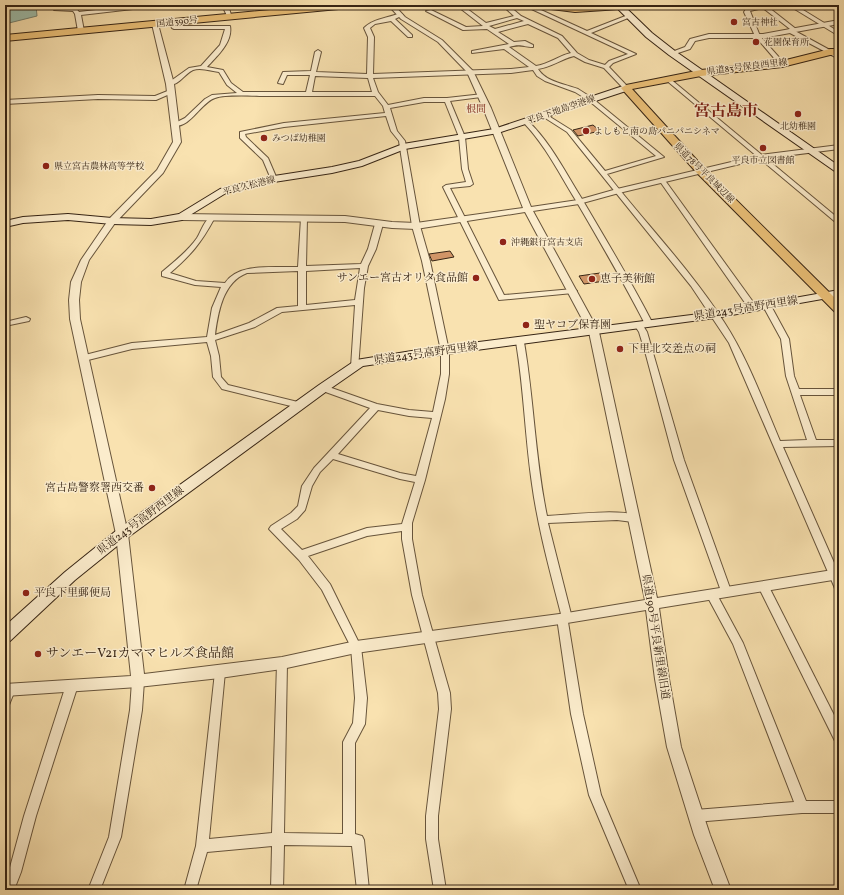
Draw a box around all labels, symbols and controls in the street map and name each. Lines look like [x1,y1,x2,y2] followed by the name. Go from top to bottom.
[156,13,198,31] street label: 国道390号
[742,16,778,29] place label: 宮古神社
[729,17,739,27] marker: 宮古神社
[764,36,809,49] place label: 花園保育所
[751,37,761,47] marker: 花園保育所
[706,56,788,78] street label: 県道83号保良西里線
[525,92,597,128] street label: 平良下地島空港線
[694,101,758,123] district label: 宮古島市
[466,102,486,116] district label: 根間
[793,109,803,119] marker: 北幼稚園
[780,120,816,133] place label: 北幼稚園
[594,125,720,138] place label: よしもと南の島パニパニシネマ
[581,126,591,136] marker: よしもと南の島パニパニシネマ
[272,132,326,145] place label: みつば幼稚園
[259,133,269,143] marker: みつば幼稚園
[671,140,737,206] street label: 県道78号平良城辺線
[758,143,768,153] marker: 平良市立図書館
[731,154,795,167] place label: 平良市立図書館
[54,160,145,173] place label: 県立宮古農林高等学校
[41,161,51,171] marker: 県立宮古農林高等学校
[221,173,277,199] street label: 平良久松港線
[511,236,583,249] place label: 沖縄銀行宮古支店
[498,237,508,247] marker: 沖縄銀行宮古支店
[337,271,468,286] place label: サンエー宮古オリタ食品館
[600,272,655,287] place label: 恵子美術館
[471,273,481,283] marker: サンエー宮古オリタ食品館
[587,274,597,284] marker: 恵子美術館
[693,293,799,325] street label: 県道243号高野西里線
[534,318,611,333] place label: 聖ヤコブ保育園
[521,320,531,330] marker: 聖ヤコブ保育園
[373,339,479,369] street label: 県道243号高野西里線
[628,342,716,357] place label: 下里北交差点の祠
[615,344,625,354] marker: 下里北交差点の祠
[45,481,144,496] place label: 宮古島警察署西交番
[94,483,188,559] street label: 県道243号高野西里線
[147,483,157,493] marker: 宮古島警察署西交番
[638,573,672,701] street label: 県道190号平良新里線旧道
[34,586,111,601] place label: 平良下里郵便局
[21,588,31,598] marker: 平良下里郵便局
[46,645,234,663] place label: サンエーV21カママヒルズ食品館
[33,649,43,659] marker: サンエーV21カママヒルズ食品館

